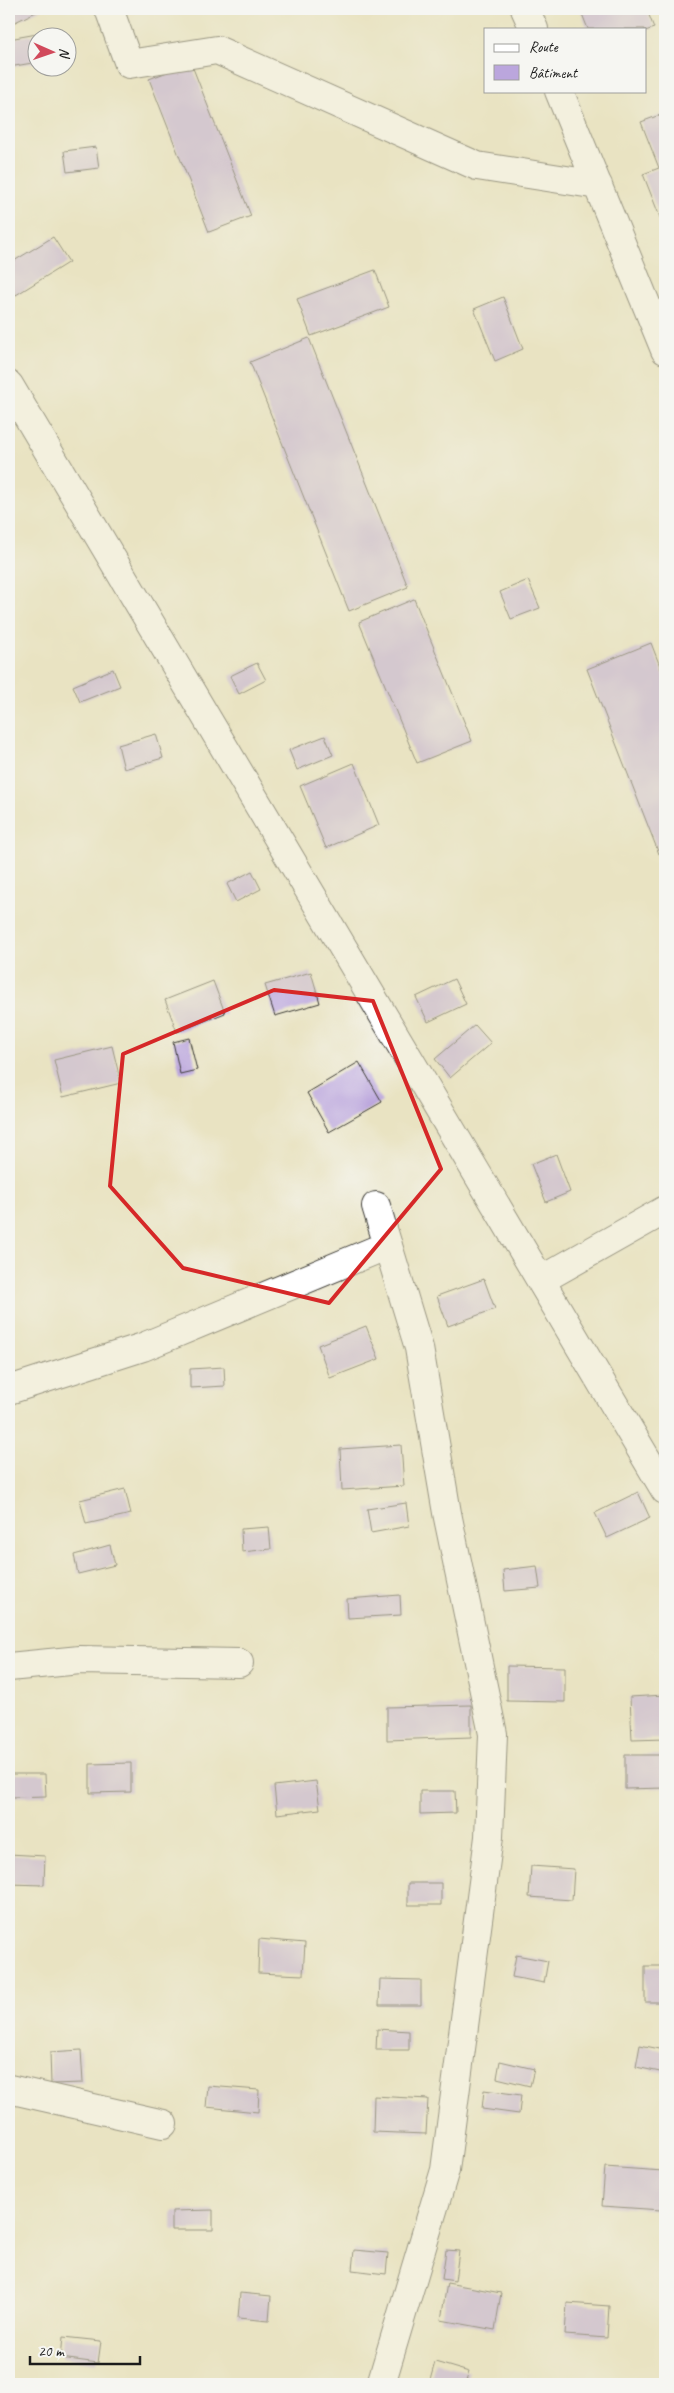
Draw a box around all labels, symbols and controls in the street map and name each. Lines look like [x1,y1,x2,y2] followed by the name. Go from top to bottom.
[28,28,78,78] north arrow
[484,28,646,92] legend
[529,38,559,57] text: Route
[56,48,73,59] text: N
[529,64,579,83] text: Bâtiment
[30,2333,140,2365] scale bar
[38,2342,65,2361] text: 20 m

